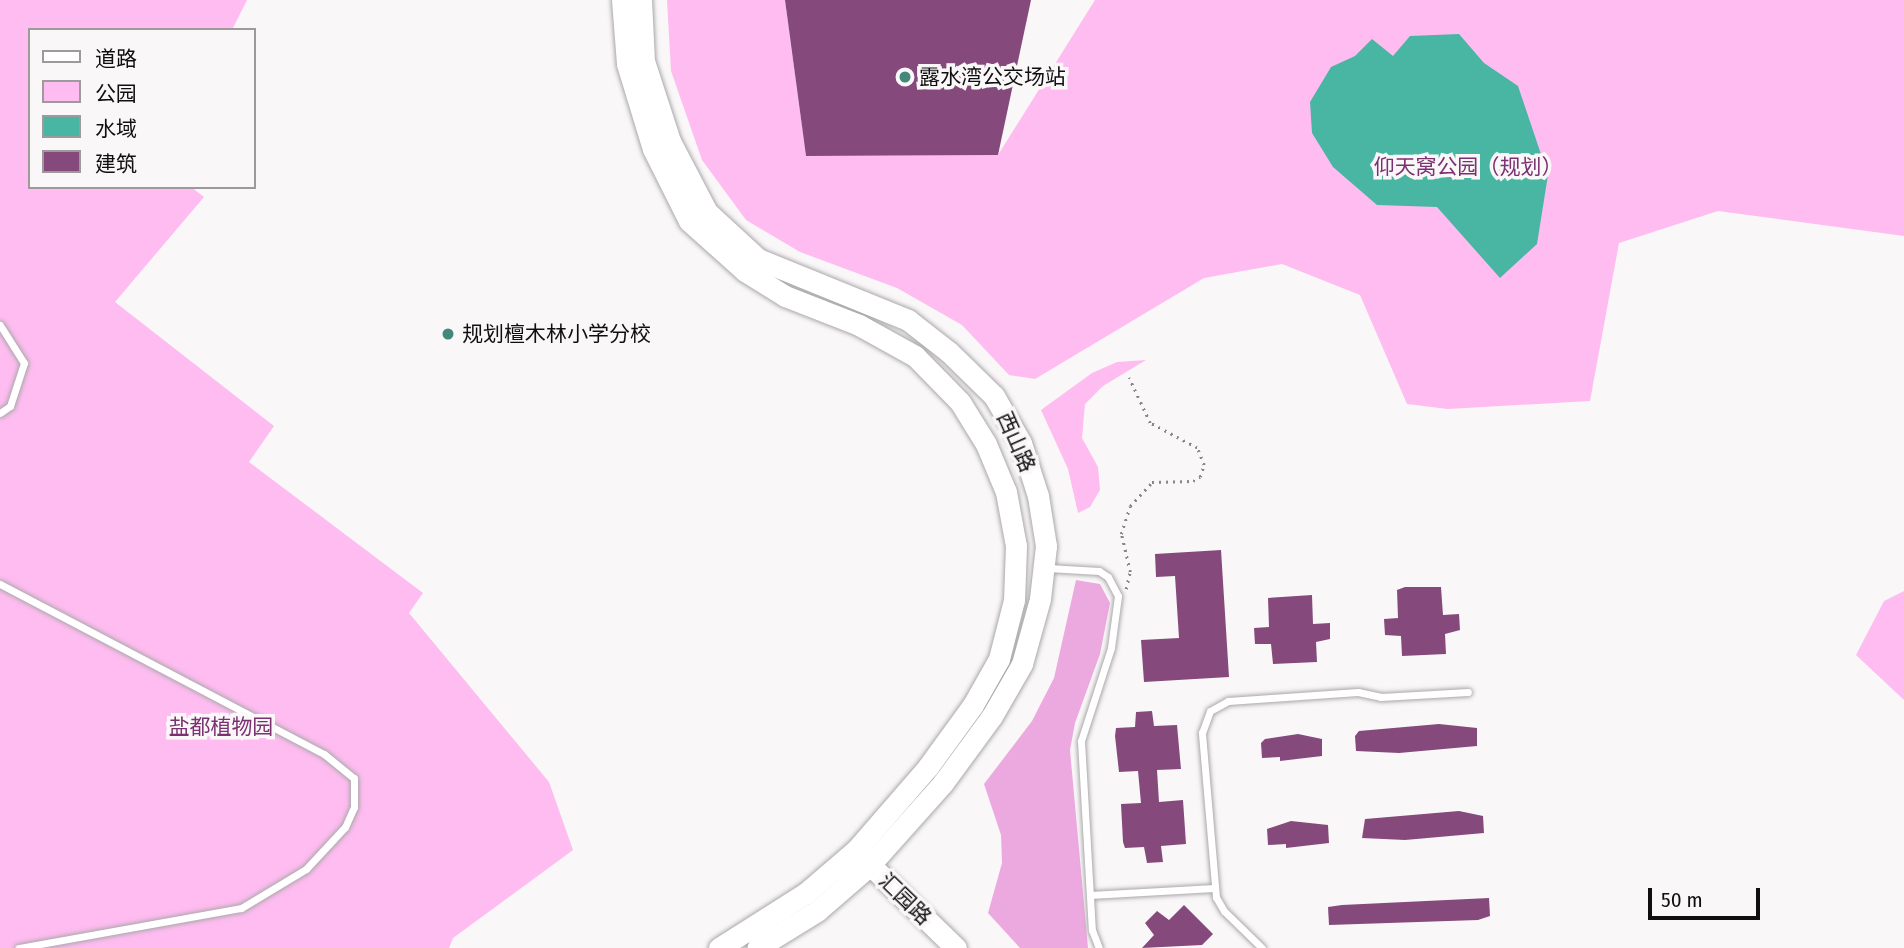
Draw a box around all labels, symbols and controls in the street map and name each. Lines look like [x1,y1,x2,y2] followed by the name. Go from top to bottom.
[28,28,256,189] legend
[95,46,137,72] text: 道路
[919,64,1066,90] place label: 露水湾公交场站
[897,69,913,85] marker: 露水湾公交场站
[95,81,137,107] text: 公园
[95,116,137,142] text: 水域
[95,151,137,177] text: 建筑
[1374,154,1562,180] park label: 仰天窝公园（规划）
[462,321,651,347] place label: 规划檀木林小学分校
[440,326,456,342] marker: 规划檀木林小学分校
[992,408,1040,476] street label: 西山路
[169,714,273,740] park label: 盐都植物园
[874,868,936,930] street label: 汇园路
[1652,874,1764,918] scale bar
[1661,887,1703,913] text: 50 m

